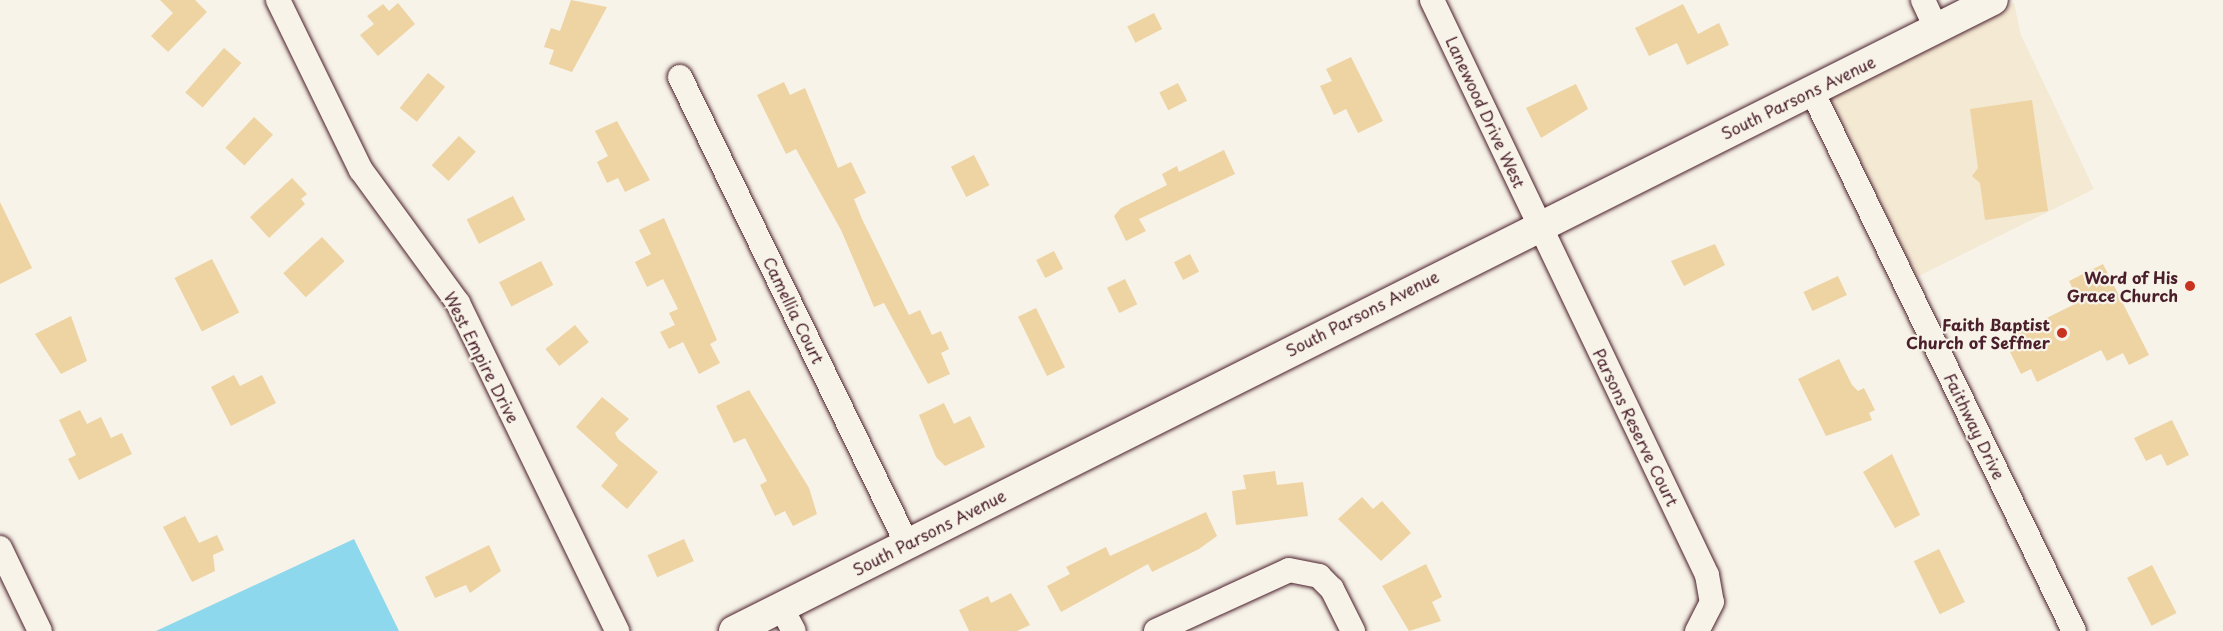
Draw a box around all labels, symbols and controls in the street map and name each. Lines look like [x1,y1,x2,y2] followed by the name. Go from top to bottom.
[1442,33,1530,191] street label: Lanewood Drive West
[1717,51,1879,143] street label: South Parsons Avenue
[760,253,828,367] street label: Camellia Court
[1282,266,1442,360] street label: South Parsons Avenue
[2066,267,2178,305] place label: Word of His Grace Church
[2183,279,2197,293] marker: Word of His Grace Church
[441,289,523,425] street label: West Empire Drive
[1904,314,2050,352] place label: Faith Baptist Church of Seffner
[2055,326,2069,340] marker: Faith Baptist Church of Seffner
[1589,345,1683,509] street label: Parsons Reserve Court
[1941,369,2009,483] street label: Faithway Drive
[849,485,1009,579] street label: South Parsons Avenue

